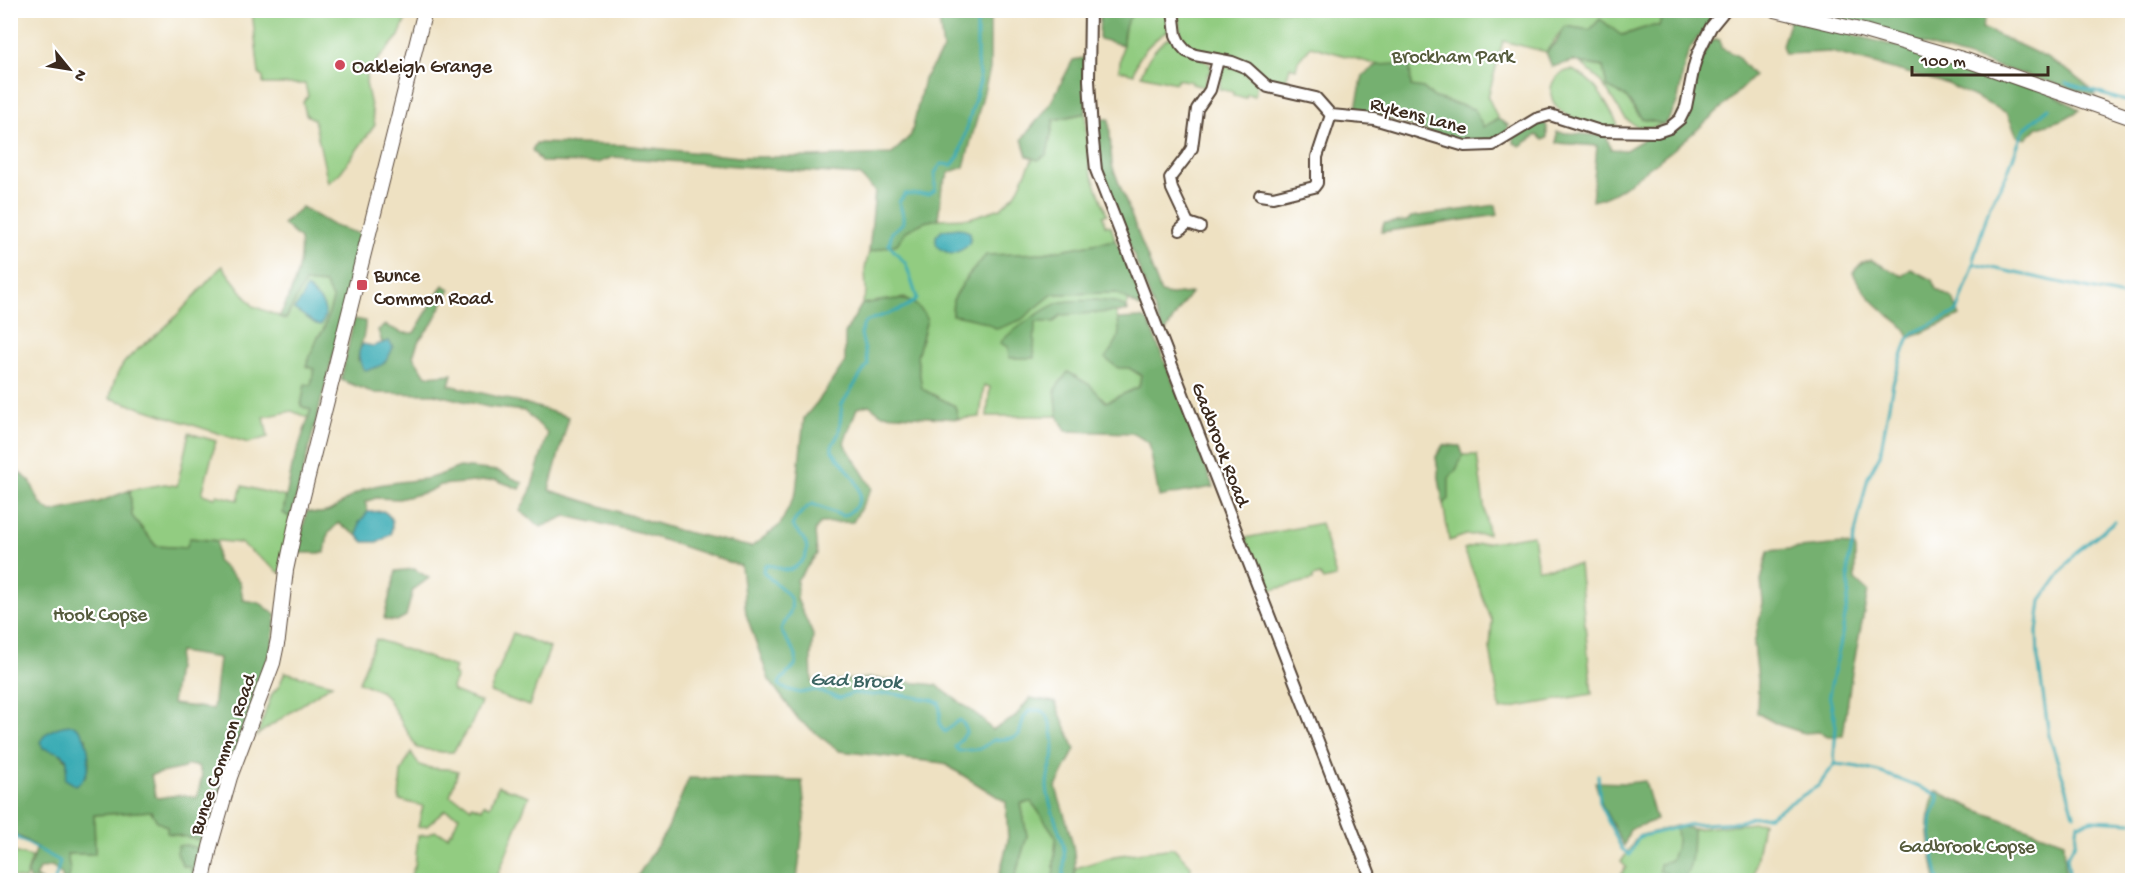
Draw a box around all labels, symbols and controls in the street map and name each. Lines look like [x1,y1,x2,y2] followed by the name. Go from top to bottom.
[39,39,99,99] north arrow
[1912,39,2048,77] scale bar
[1391,47,1516,70] park label: Brockham Park
[1920,52,1966,73] text: 100 m
[352,57,493,80] place label: Oakleigh Grange
[333,58,347,72] marker: Oakleigh Grange
[68,65,90,84] text: N
[1367,93,1470,142] street label: Rykens Lane
[373,266,494,312] place label: Bunce Common Road
[355,278,369,292] marker: Bunce Common Road
[1184,380,1254,513] street label: Gadbrook Road
[53,605,148,628] park label: Hook Copse
[810,668,905,697] water label: Gad Brook
[186,669,263,840] street label: Bunce Common Road
[1899,837,2036,860] park label: Gadbrook Copse

